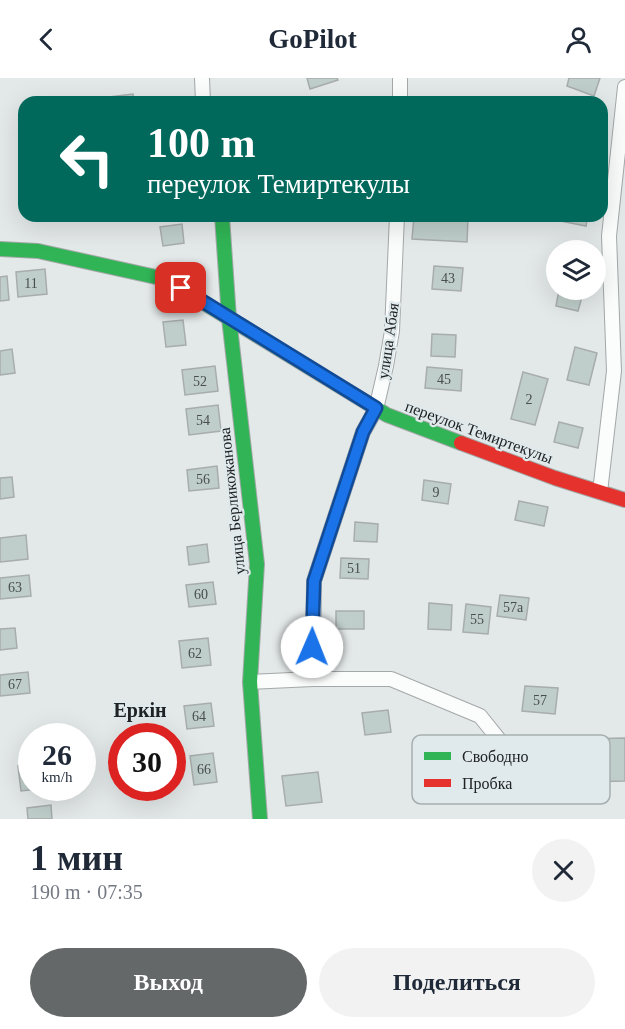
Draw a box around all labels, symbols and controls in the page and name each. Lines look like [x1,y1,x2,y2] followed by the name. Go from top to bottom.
[30,23,63,56] icon: back
[562,23,595,56] icon: person
[268,24,357,54] text: GoPilot
[48,120,126,198] icon: left
[147,120,256,166] text: 100 m
[147,169,410,199] text: переулок Темиртекулы
[546,240,606,300] map controls
[546,240,606,300] button: layers
[155,262,206,313] pin
[164,271,197,304] icon: arrive
[441,271,455,286] house number: 43
[24,276,38,291] house number: 11
[374,301,403,380] street label: улица Абая
[437,372,451,387] house number: 45
[193,374,207,389] house number: 52
[526,392,533,407] house number: 2
[403,397,555,468] street label: переулок Темиртекулы
[196,413,210,428] house number: 54
[216,426,249,575] street label: улица Берликожанова
[196,472,210,487] house number: 56
[433,485,440,500] house number: 9
[347,561,361,576] house number: 51
[8,580,22,595] house number: 63
[194,587,208,602] house number: 60
[503,600,524,615] house number: 57а
[470,612,484,627] house number: 55
[280,615,344,679] position arrow
[188,646,202,661] house number: 62
[8,677,22,692] house number: 67
[533,693,547,708] house number: 57
[113,699,167,722] district label: Еркін
[192,709,206,724] house number: 64
[108,723,186,801] speed limit sign: 30
[412,735,610,804] legend
[42,738,72,771] text: 26
[462,748,529,766] text: Свободно
[197,762,211,777] house number: 66
[42,769,72,785] text: km/h
[462,775,512,793] text: Пробка
[30,838,123,878] text: 1 мин
[532,839,595,902] button: close
[30,881,143,903] text: 190 m · 07:35
[30,948,307,1017] button: Выход
[319,948,595,1017] button: Поделиться

